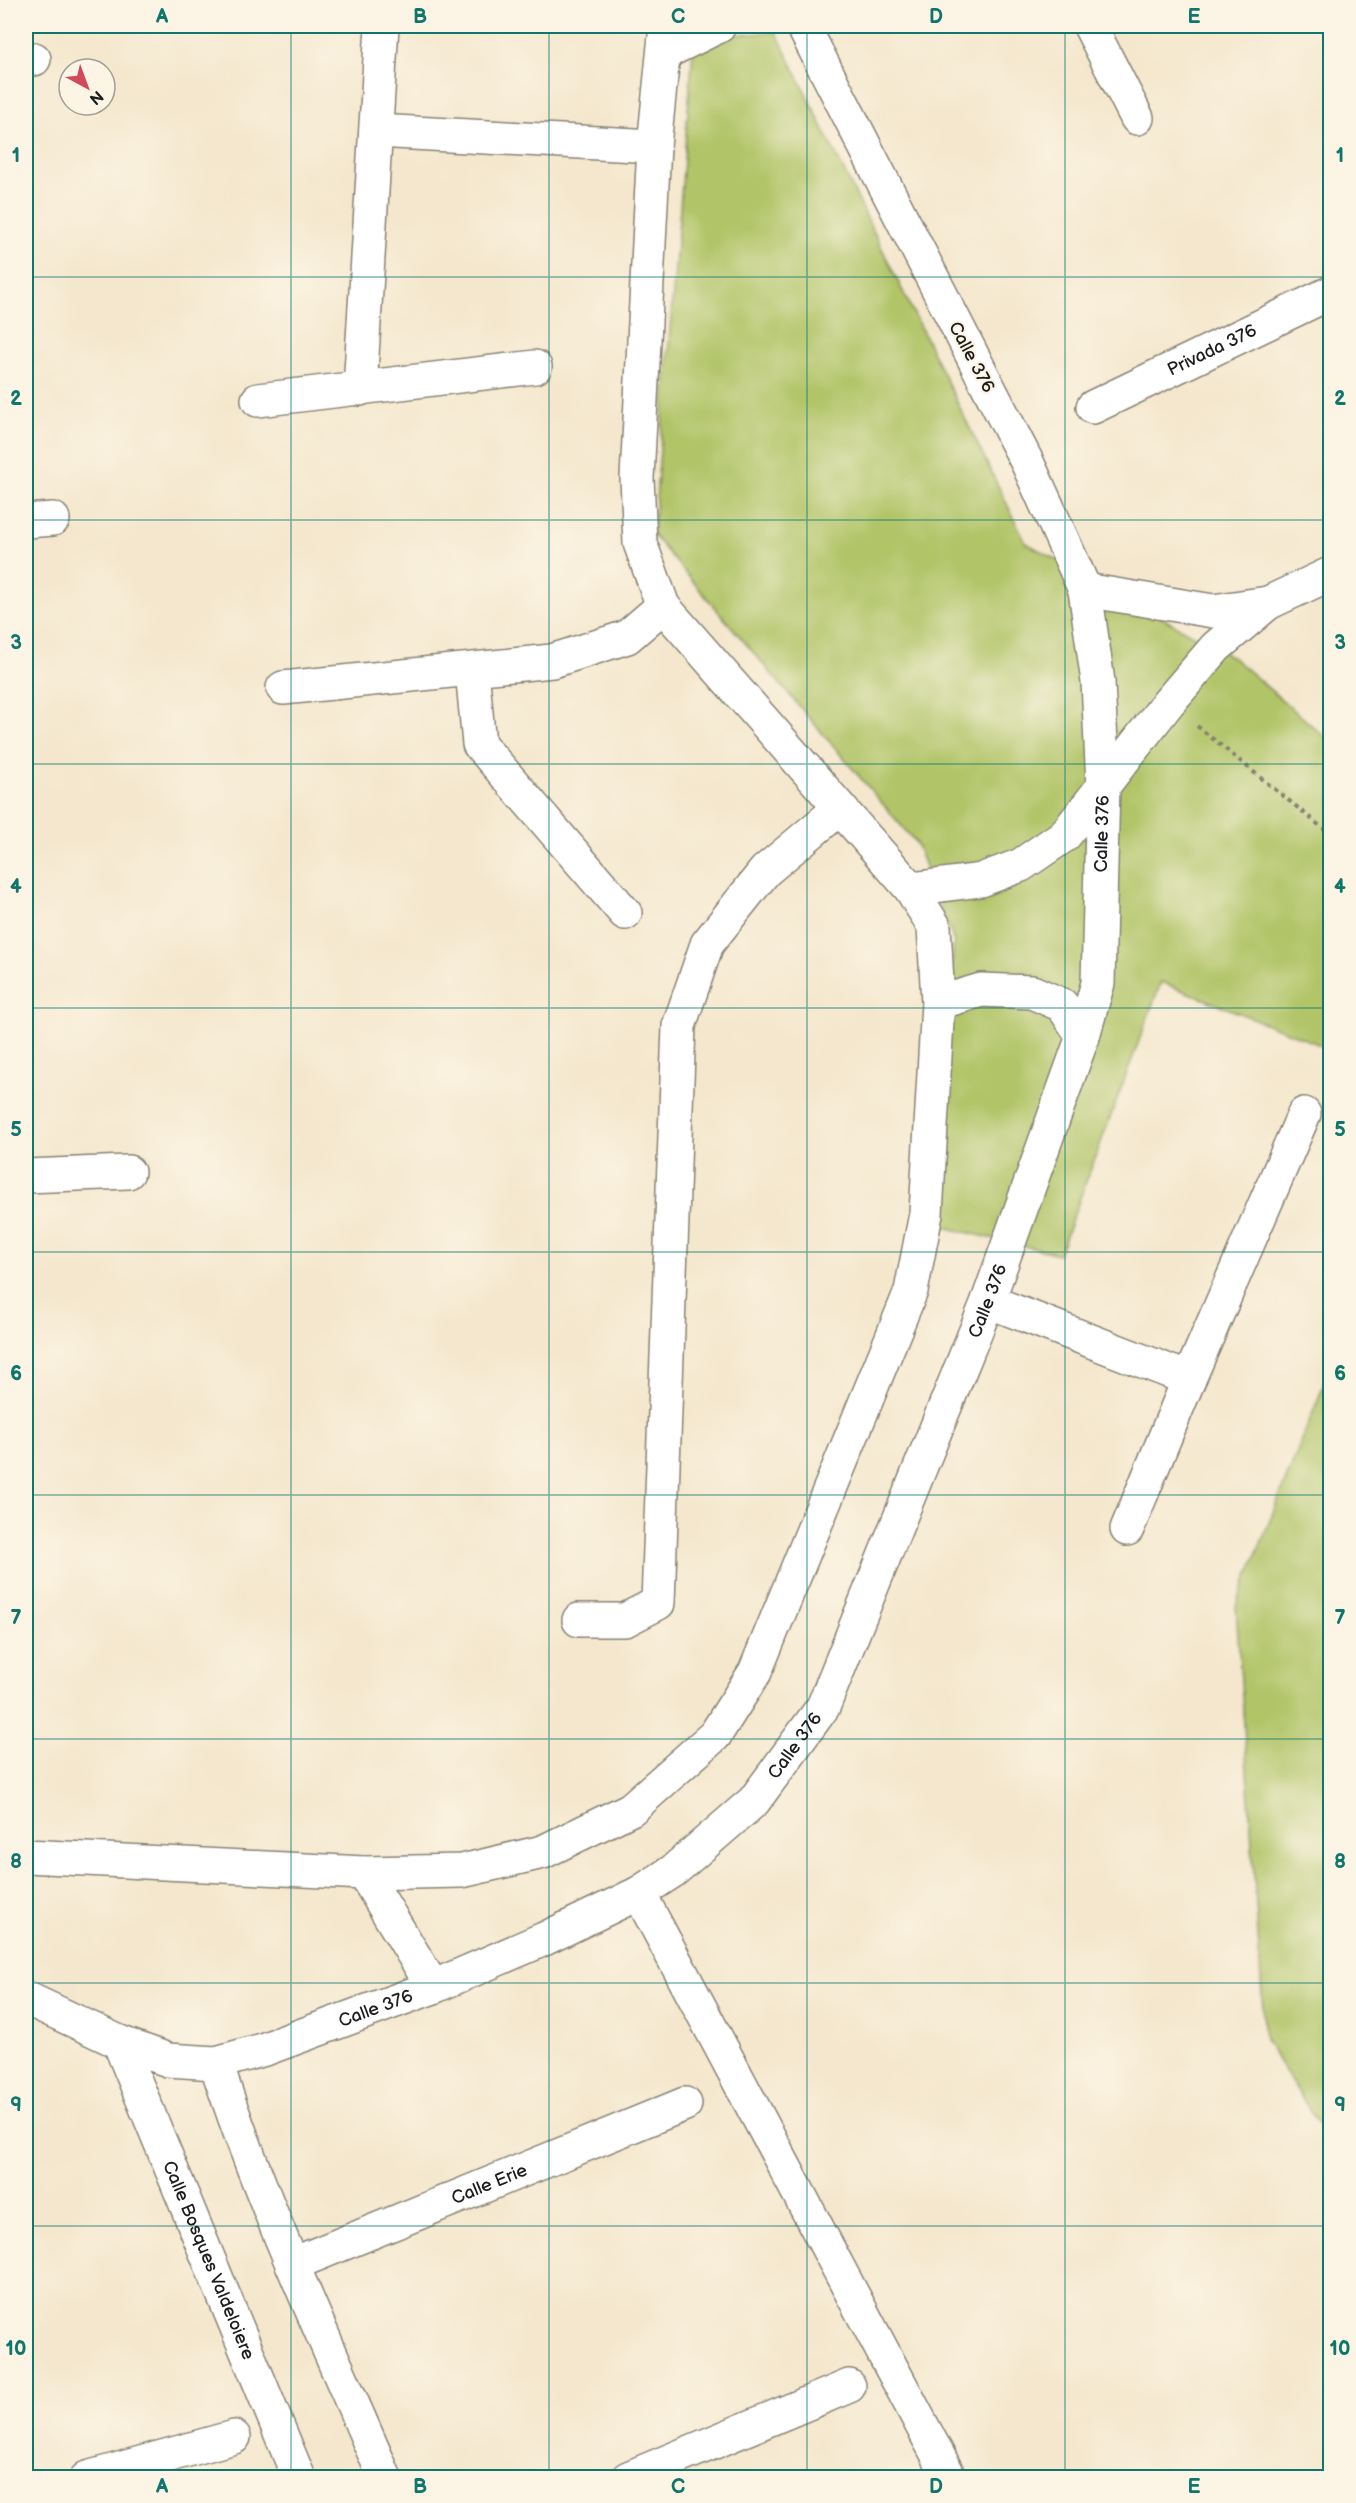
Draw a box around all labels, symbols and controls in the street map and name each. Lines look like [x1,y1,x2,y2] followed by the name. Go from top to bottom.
[155,5,169,29] text: A
[413,5,427,29] text: B
[671,5,685,29] text: C
[929,5,943,29] text: D
[1188,5,1201,29] text: E
[57,57,117,117] north arrow
[85,86,107,108] text: N
[12,144,20,168] text: 1
[1336,144,1344,168] text: 1
[944,318,999,396] street label: Calle 376
[1164,320,1260,381] street label: Privada 376
[10,387,22,411] text: 2
[1334,387,1346,411] text: 2
[10,631,22,655] text: 3
[1334,631,1346,655] text: 3
[1091,795,1114,873] street label: Calle 376
[10,875,22,899] text: 4
[1334,875,1346,899] text: 4
[10,1118,22,1142] text: 5
[1334,1118,1346,1142] text: 5
[964,1261,1011,1341] street label: Calle 376
[10,1362,22,1386] text: 6
[1334,1362,1346,1386] text: 6
[10,1606,22,1630] text: 7
[1334,1606,1346,1630] text: 7
[764,1708,826,1783] street label: Calle 376
[10,1850,22,1874] text: 8
[1334,1850,1346,1874] text: 8
[336,1985,416,2032] street label: Calle 376
[10,2093,22,2117] text: 9
[1334,2093,1346,2117] text: 9
[158,2158,259,2363] street label: Calle Bosques Valdeloiere
[449,2159,531,2209] street label: Calle Erie
[6,2337,26,2361] text: 10
[1330,2337,1350,2361] text: 10
[155,2475,169,2499] text: A
[413,2475,427,2499] text: B
[671,2475,685,2499] text: C
[929,2475,943,2499] text: D
[1188,2475,1201,2499] text: E

